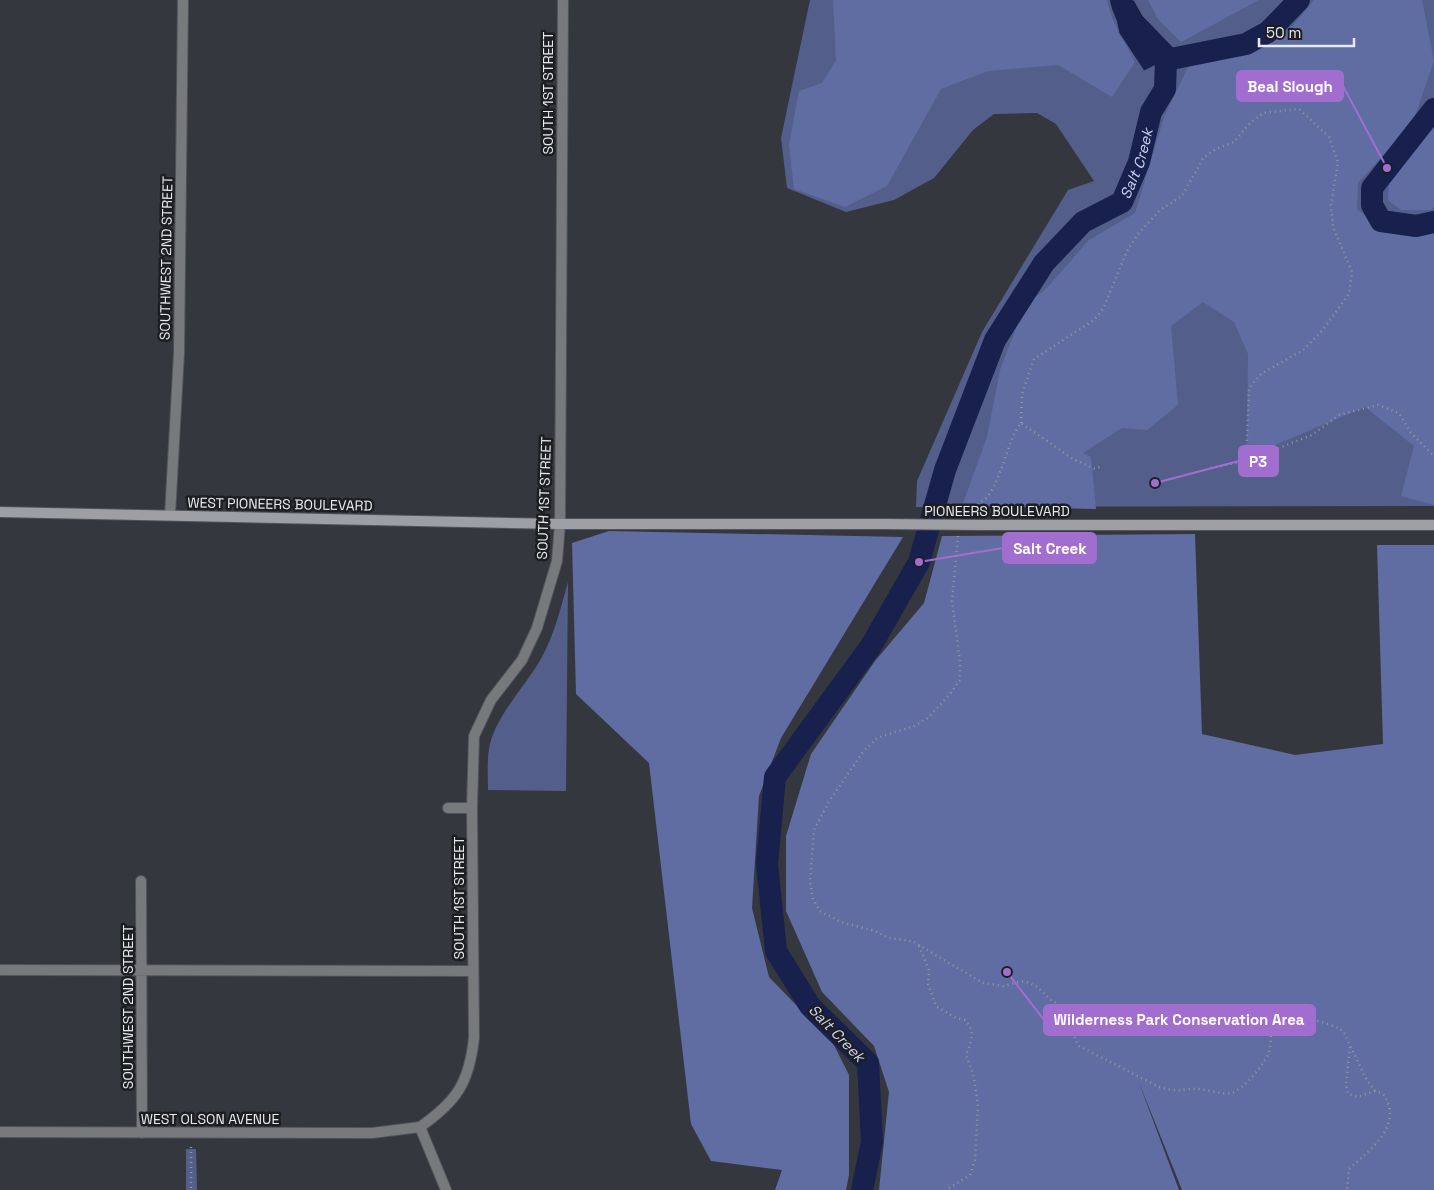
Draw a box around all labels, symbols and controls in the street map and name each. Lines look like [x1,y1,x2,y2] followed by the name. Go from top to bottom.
[1259,15,1354,47] scale bar
[1266,23,1301,42] text: 50 m
[539,32,557,155] street label: SOUTH 1ST STREET
[1237,71,1343,101] callout: Beal Slough
[1247,77,1333,96] text: Beal Slough
[1115,124,1157,201] water label: Salt Creek
[156,176,176,340] street label: SOUTHWEST 2ND STREET
[533,436,555,560] street label: SOUTH 1ST STREET
[1239,446,1278,476] callout: P3
[1249,452,1267,471] text: P3
[187,493,373,515] street label: WEST PIONEERS BOULEVARD
[924,502,1070,520] street label: PIONEERS BOULEVARD
[1003,533,1096,563] callout: Salt Creek
[1013,539,1087,558] text: Salt Creek
[450,837,468,960] street label: SOUTH 1ST STREET
[119,925,137,1089] street label: SOUTHWEST 2ND STREET
[805,1000,871,1067] water label: Salt Creek
[1044,1005,1315,1035] callout: Wilderness Park Conservation Area
[1054,1010,1305,1029] text: Wilderness Park Conservation Area
[141,1110,279,1128] street label: WEST OLSON AVENUE

